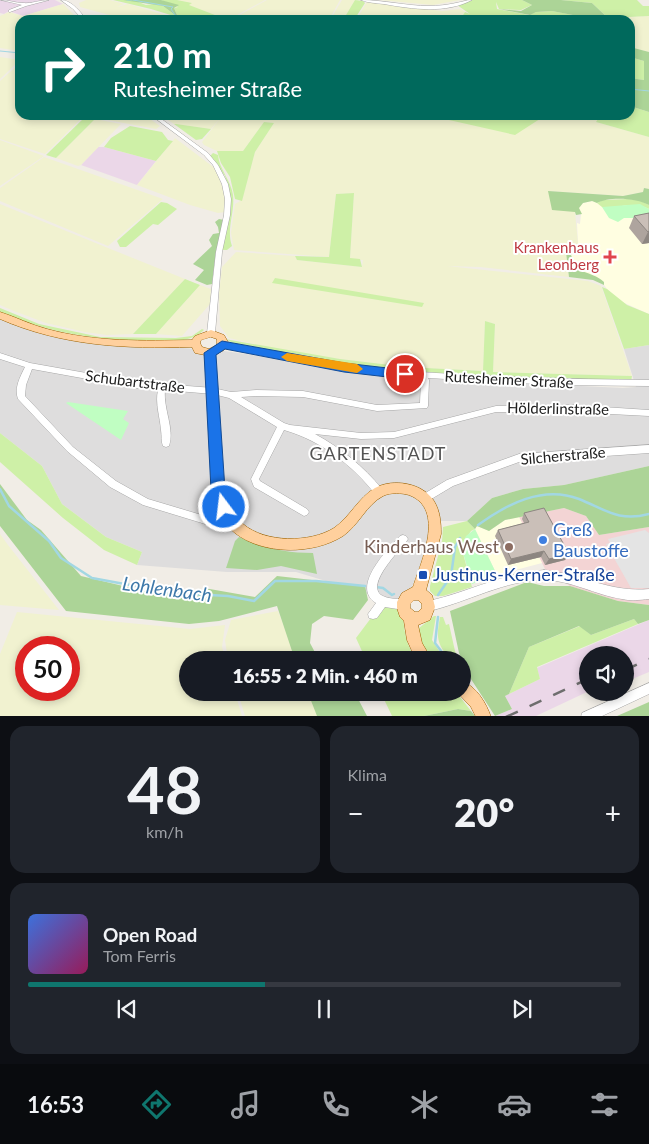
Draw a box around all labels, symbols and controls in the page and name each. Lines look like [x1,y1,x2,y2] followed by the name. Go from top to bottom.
[113,33,212,75] text: 210 m
[30,35,95,100] icon: right
[113,75,302,102] text: Rutesheimer Straße
[514,238,599,273] place label: Krankenhaus Leonberg
[603,250,617,264] marker: Krankenhaus Leonberg
[384,353,426,395] pin
[391,360,419,388] icon: arrive
[84,366,186,396] street label: Schubartstraße
[444,367,574,391] street label: Rutesheimer Straße
[507,398,609,418] street label: Hölderlinstraße
[310,442,446,464] district label: GARTENSTADT
[520,442,606,468] street label: Silcherstraße
[197,480,249,532] position arrow
[553,518,629,561] place label: Greß Baustoffe
[537,534,549,546] marker: Greß Baustoffe
[364,535,500,557] place label: Kinderhaus West
[503,541,515,553] marker: Kinderhaus West
[433,563,615,585] place label: Justinus-Kerner-Straße
[417,569,429,581] marker: Justinus-Kerner-Straße
[121,571,213,606] water label: Lohlenbach
[15,636,80,701] speed limit sign: 50
[579,646,634,701] map controls
[579,646,634,701] button: sound
[232,664,418,687] text: 16:55 · 2 Min. · 460 m
[127,750,202,828] text: 48
[348,765,387,784] text: Klima
[454,789,514,835] text: 20°
[348,796,364,830] text: −
[605,796,621,830] text: +
[146,822,183,841] text: km/h
[103,923,197,946] text: Open Road
[103,946,176,965] text: Tom Ferris
[113,995,141,1023] icon: previous
[310,995,338,1023] icon: pause
[508,995,536,1023] icon: next
[139,1087,174,1122] icon: directions
[228,1087,263,1122] icon: music
[318,1087,353,1122] icon: phone
[407,1087,442,1122] icon: climate
[497,1087,532,1122] icon: car
[587,1087,622,1122] icon: filters
[27,1091,84,1118] text: 16:53

